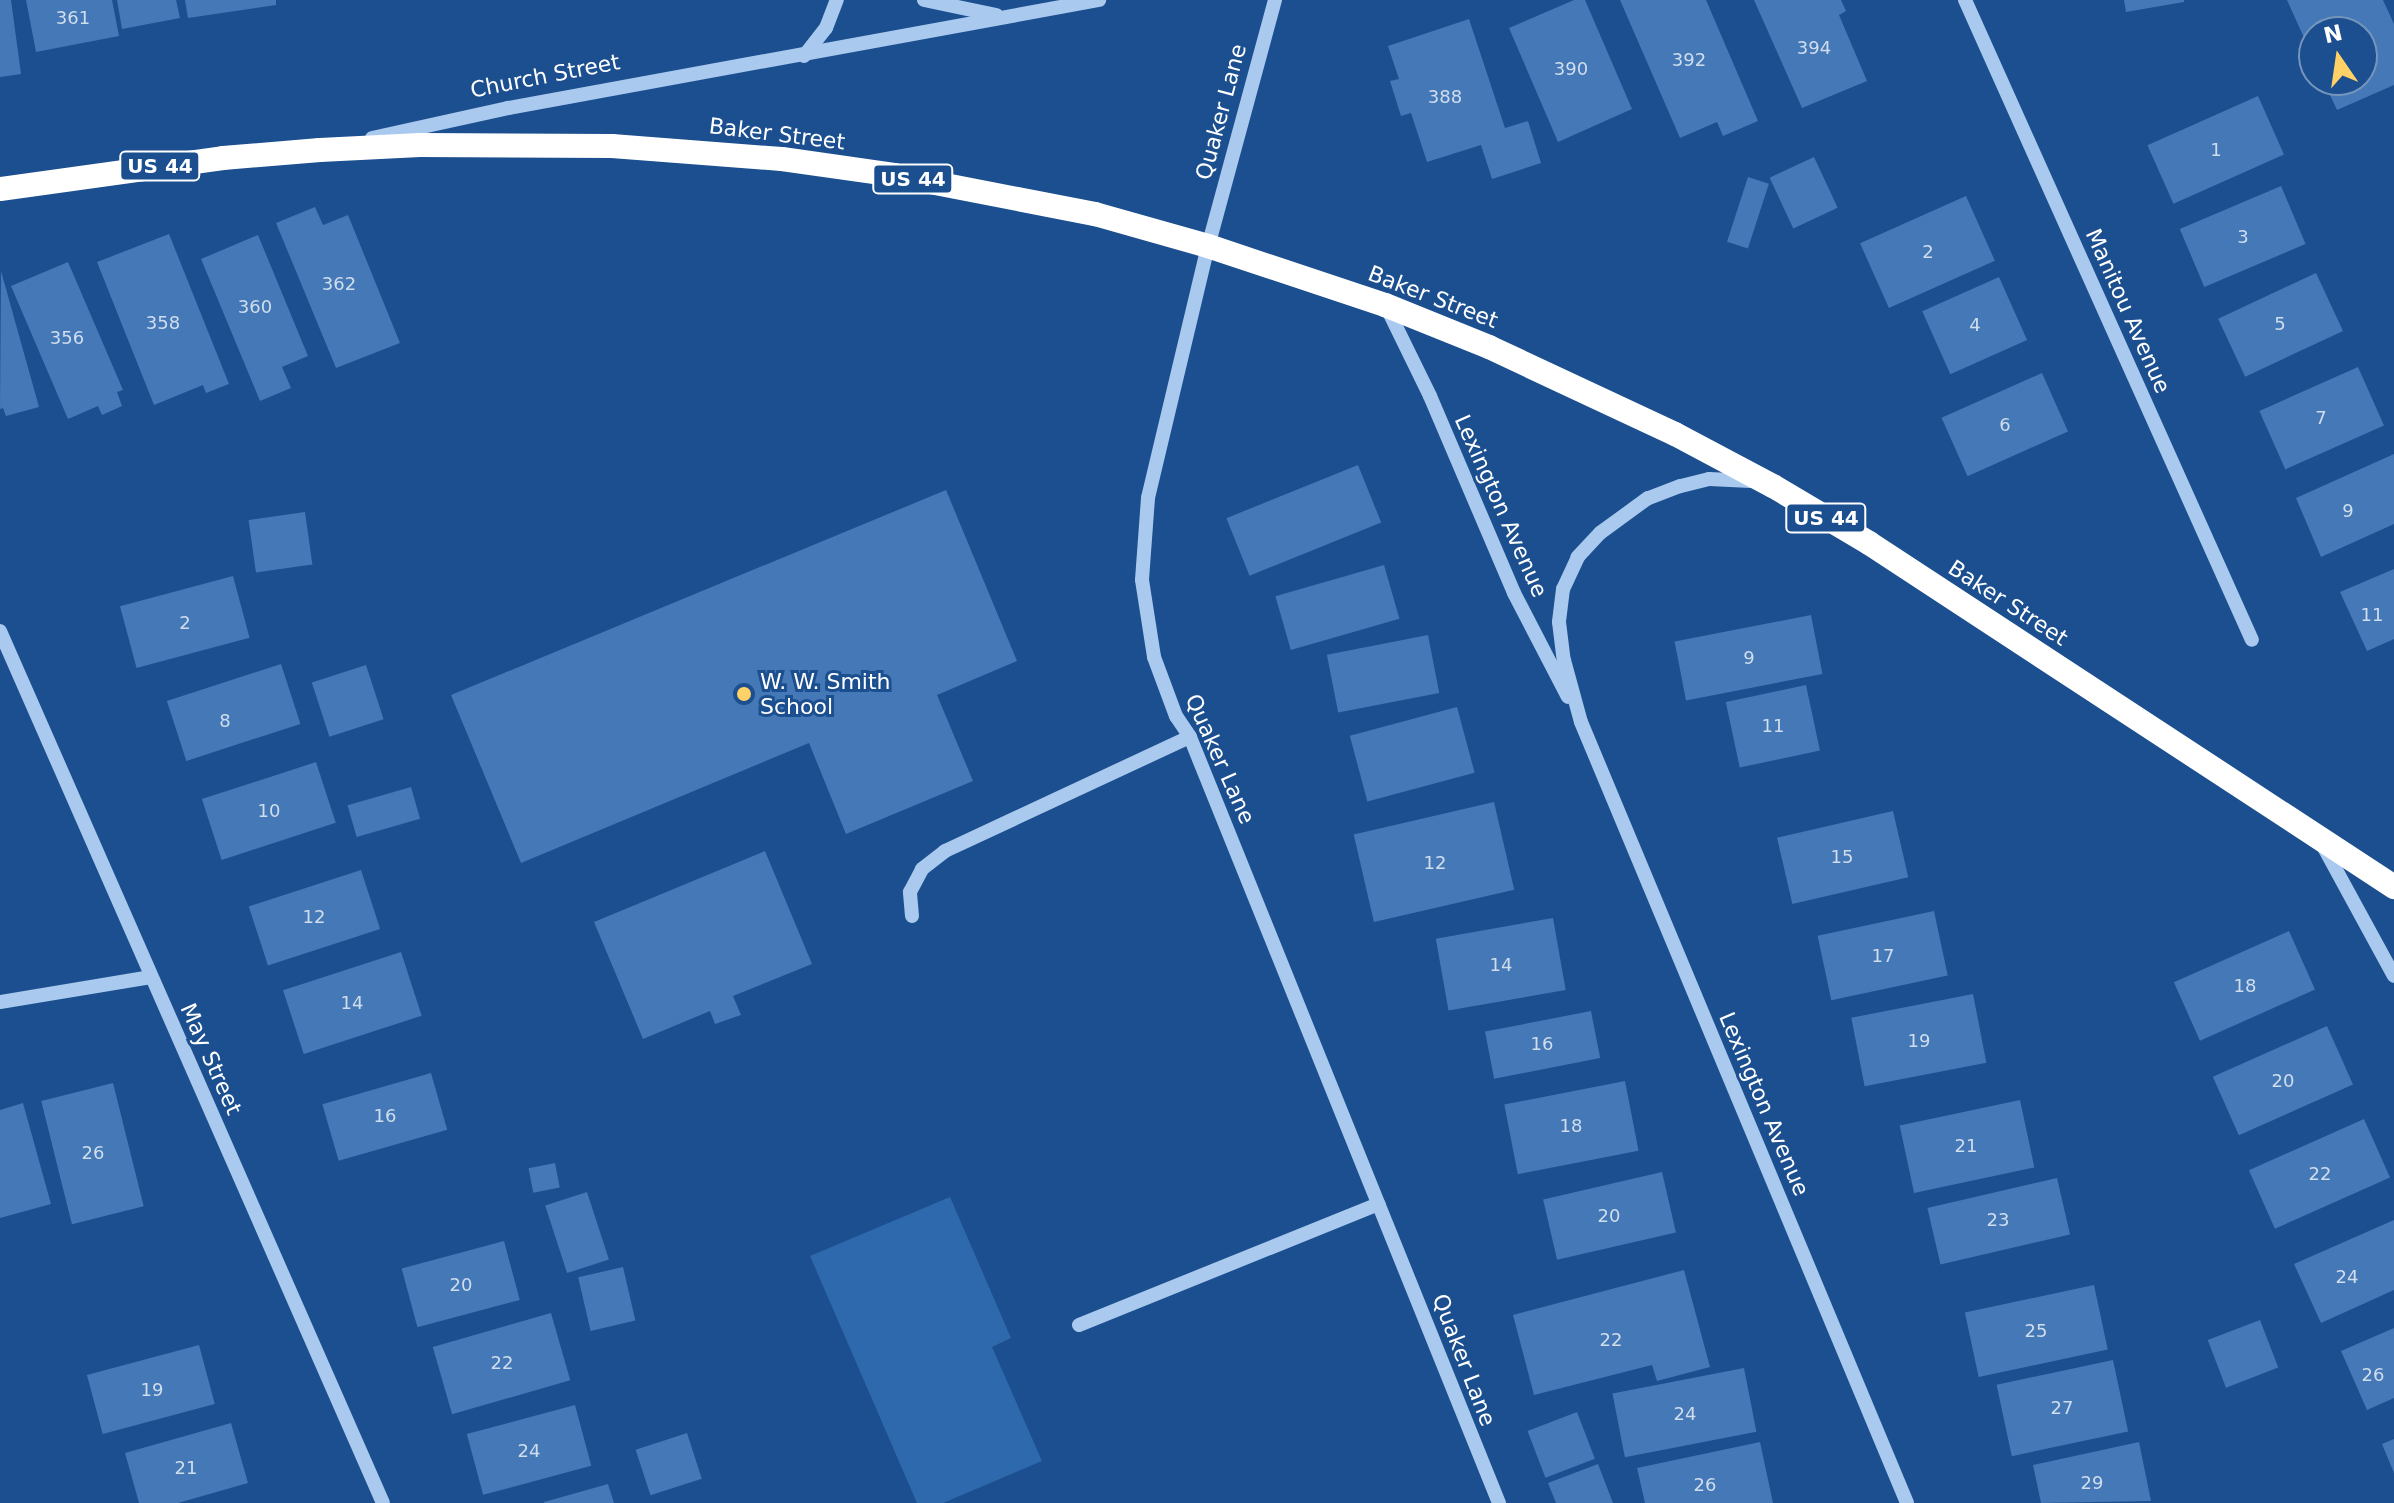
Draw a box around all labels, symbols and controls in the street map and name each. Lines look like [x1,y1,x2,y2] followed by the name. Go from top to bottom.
[56,7,90,29] house number: 361
[2298,16,2378,96] north arrow
[2321,20,2345,48] text: N
[1797,37,1831,59] house number: 394
[1190,41,1252,183] street label: Quaker Lane
[468,49,622,103] street label: Church Street
[1672,49,1706,71] house number: 392
[1554,58,1588,80] house number: 390
[1428,86,1462,108] house number: 388
[707,113,847,155] street label: Baker Street
[2210,139,2222,161] house number: 1
[118,150,202,182] road number: US 44
[871,163,955,195] road number: US 44
[2080,225,2176,397] street label: Manitou Avenue
[2237,226,2249,248] house number: 3
[1922,241,1934,263] house number: 2
[1364,260,1502,334] street label: Baker Street
[322,273,356,295] house number: 362
[238,296,272,318] house number: 360
[146,312,180,334] house number: 358
[2274,313,2286,335] house number: 5
[1969,314,1981,336] house number: 4
[50,327,84,349] house number: 356
[2315,407,2327,429] house number: 7
[1449,411,1553,601] street label: Lexington Avenue
[1999,414,2011,436] house number: 6
[2342,500,2354,522] house number: 9
[1784,502,1868,534] road number: US 44
[1943,555,2073,651] street label: Baker Street
[2361,604,2383,626] house number: 11
[179,612,191,634] house number: 2
[1743,647,1755,669] house number: 9
[760,668,891,720] place label: W. W. Smith School
[735,685,753,703] marker: W. W. Smith School
[1180,690,1260,828] street label: Quaker Lane
[219,710,231,732] house number: 8
[1762,715,1784,737] house number: 11
[258,800,280,822] house number: 10
[1831,846,1853,868] house number: 15
[1424,852,1446,874] house number: 12
[303,906,325,928] house number: 12
[1872,945,1894,967] house number: 17
[1490,954,1512,976] house number: 14
[2234,975,2256,997] house number: 18
[341,992,363,1014] house number: 14
[175,999,247,1119] street label: May Street
[1713,1008,1815,1200] street label: Lexington Avenue
[1908,1030,1930,1052] house number: 19
[1531,1033,1553,1055] house number: 16
[2272,1070,2294,1092] house number: 20
[374,1105,396,1127] house number: 16
[1560,1115,1582,1137] house number: 18
[1955,1135,1977,1157] house number: 21
[82,1142,104,1164] house number: 26
[2309,1163,2331,1185] house number: 22
[1598,1205,1620,1227] house number: 20
[1987,1209,2009,1231] house number: 23
[2336,1266,2358,1288] house number: 24
[450,1274,472,1296] house number: 20
[1427,1290,1501,1430] street label: Quaker Lane
[2025,1320,2047,1342] house number: 25
[1600,1329,1622,1351] house number: 22
[491,1352,513,1374] house number: 22
[2362,1364,2384,1386] house number: 26
[141,1379,163,1401] house number: 19
[2051,1397,2073,1419] house number: 27
[1674,1403,1696,1425] house number: 24
[518,1440,540,1462] house number: 24
[175,1457,197,1479] house number: 21
[2081,1472,2103,1494] house number: 29
[1694,1474,1716,1496] house number: 26

